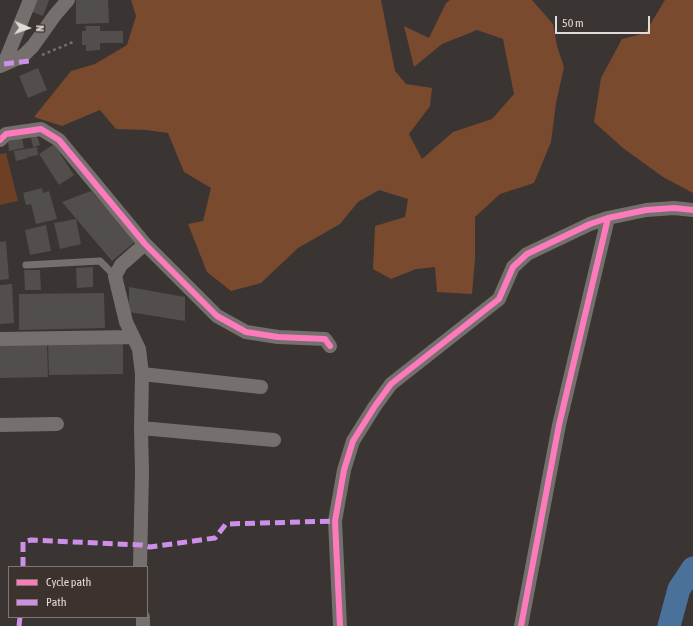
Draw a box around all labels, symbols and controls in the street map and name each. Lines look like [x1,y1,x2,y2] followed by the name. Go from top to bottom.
[8,8,48,48] north arrow
[557,8,652,34] scale bar
[562,16,584,30] text: 50 m
[34,25,46,32] text: N
[8,566,148,618] legend
[46,575,91,589] text: Cycle path
[46,595,67,609] text: Path

